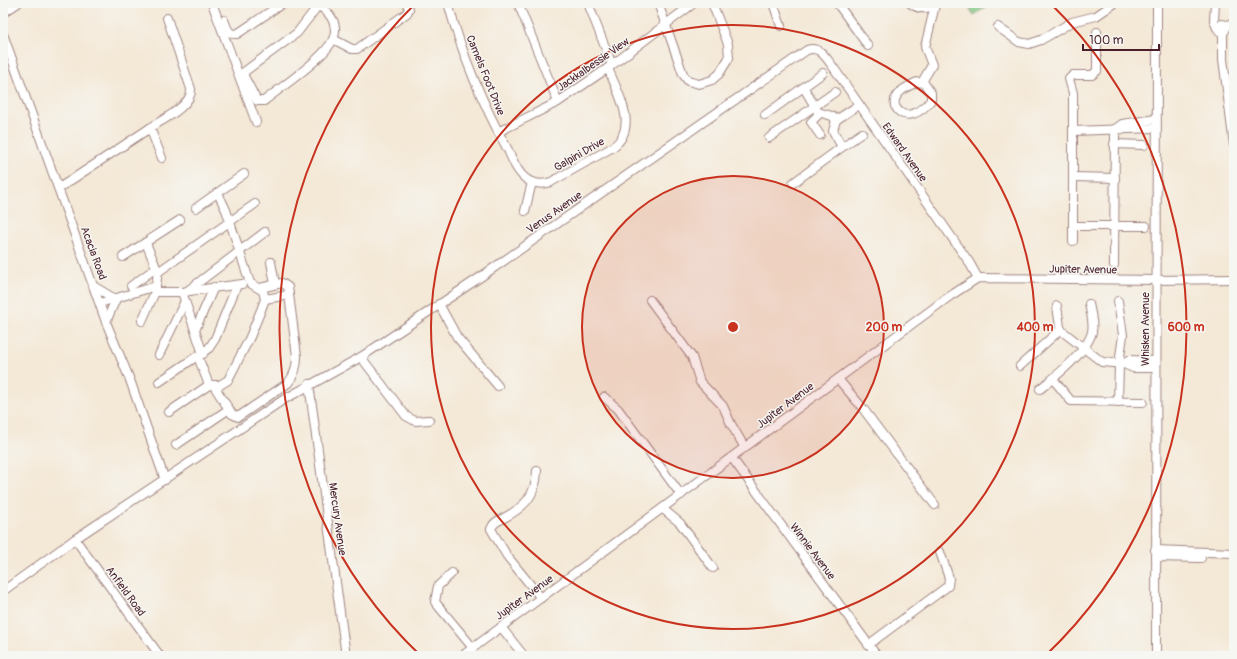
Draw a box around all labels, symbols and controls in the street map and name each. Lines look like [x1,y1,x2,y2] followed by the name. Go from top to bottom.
[1083,26,1159,52] scale bar
[464,33,508,118] street label: Camels Foot Drive
[1089,33,1124,48] text: 100 m
[555,34,632,94] street label: Jackkalbessie View
[879,120,930,185] street label: Edward Avenue
[552,134,607,174] street label: Galpini Drive
[524,188,585,236] street label: Venus Avenue
[78,225,109,282] street label: Acacia Road
[1049,262,1118,277] street label: Jupiter Avenue
[1139,292,1152,366] street label: Whisken Avenue
[726,320,740,334] centre of rings
[866,320,903,335] text: 200 m
[1016,320,1054,335] text: 400 m
[1168,320,1205,335] text: 600 m
[754,379,817,431] street label: Jupiter Avenue
[326,482,349,557] street label: Mercury Avenue
[787,521,838,583] street label: Winnie Avenue
[103,564,148,619] street label: Anfield Road
[493,572,556,623] street label: Jupiter Avenue

